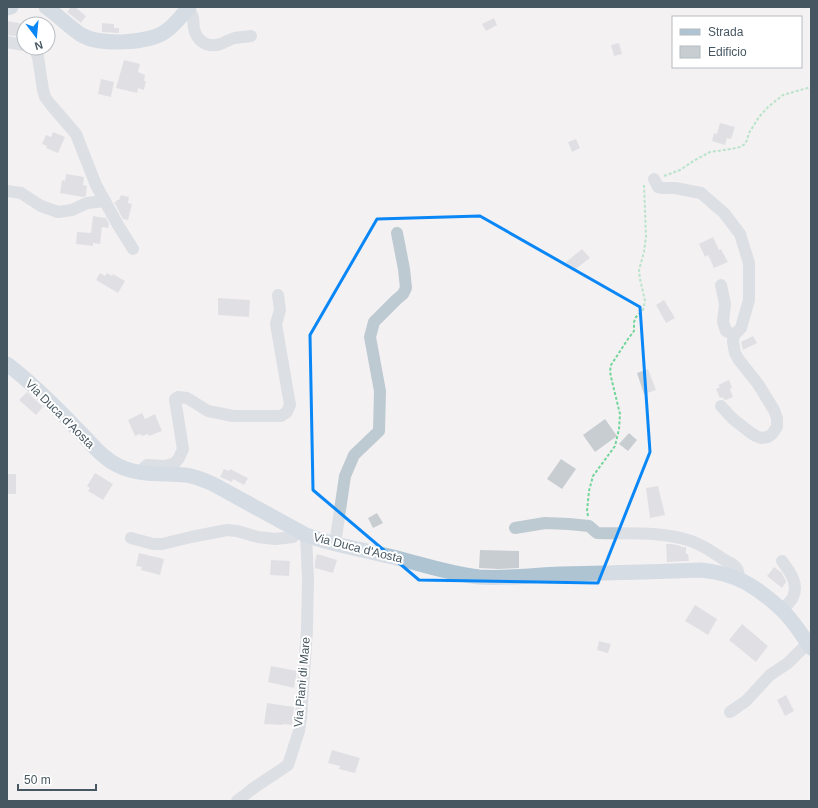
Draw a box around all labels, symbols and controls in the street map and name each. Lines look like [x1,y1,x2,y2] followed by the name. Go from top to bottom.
[16,16,56,56] north arrow
[672,16,802,68] legend
[708,25,744,39] text: Strada
[33,39,44,52] text: N
[708,45,747,59] text: Edificio
[23,377,98,452] street label: Via Duca d'Aosta
[312,530,404,566] street label: Via Duca d'Aosta
[291,636,313,728] street label: Via Piani di Mare
[18,766,96,792] scale bar
[24,773,51,787] text: 50 m

